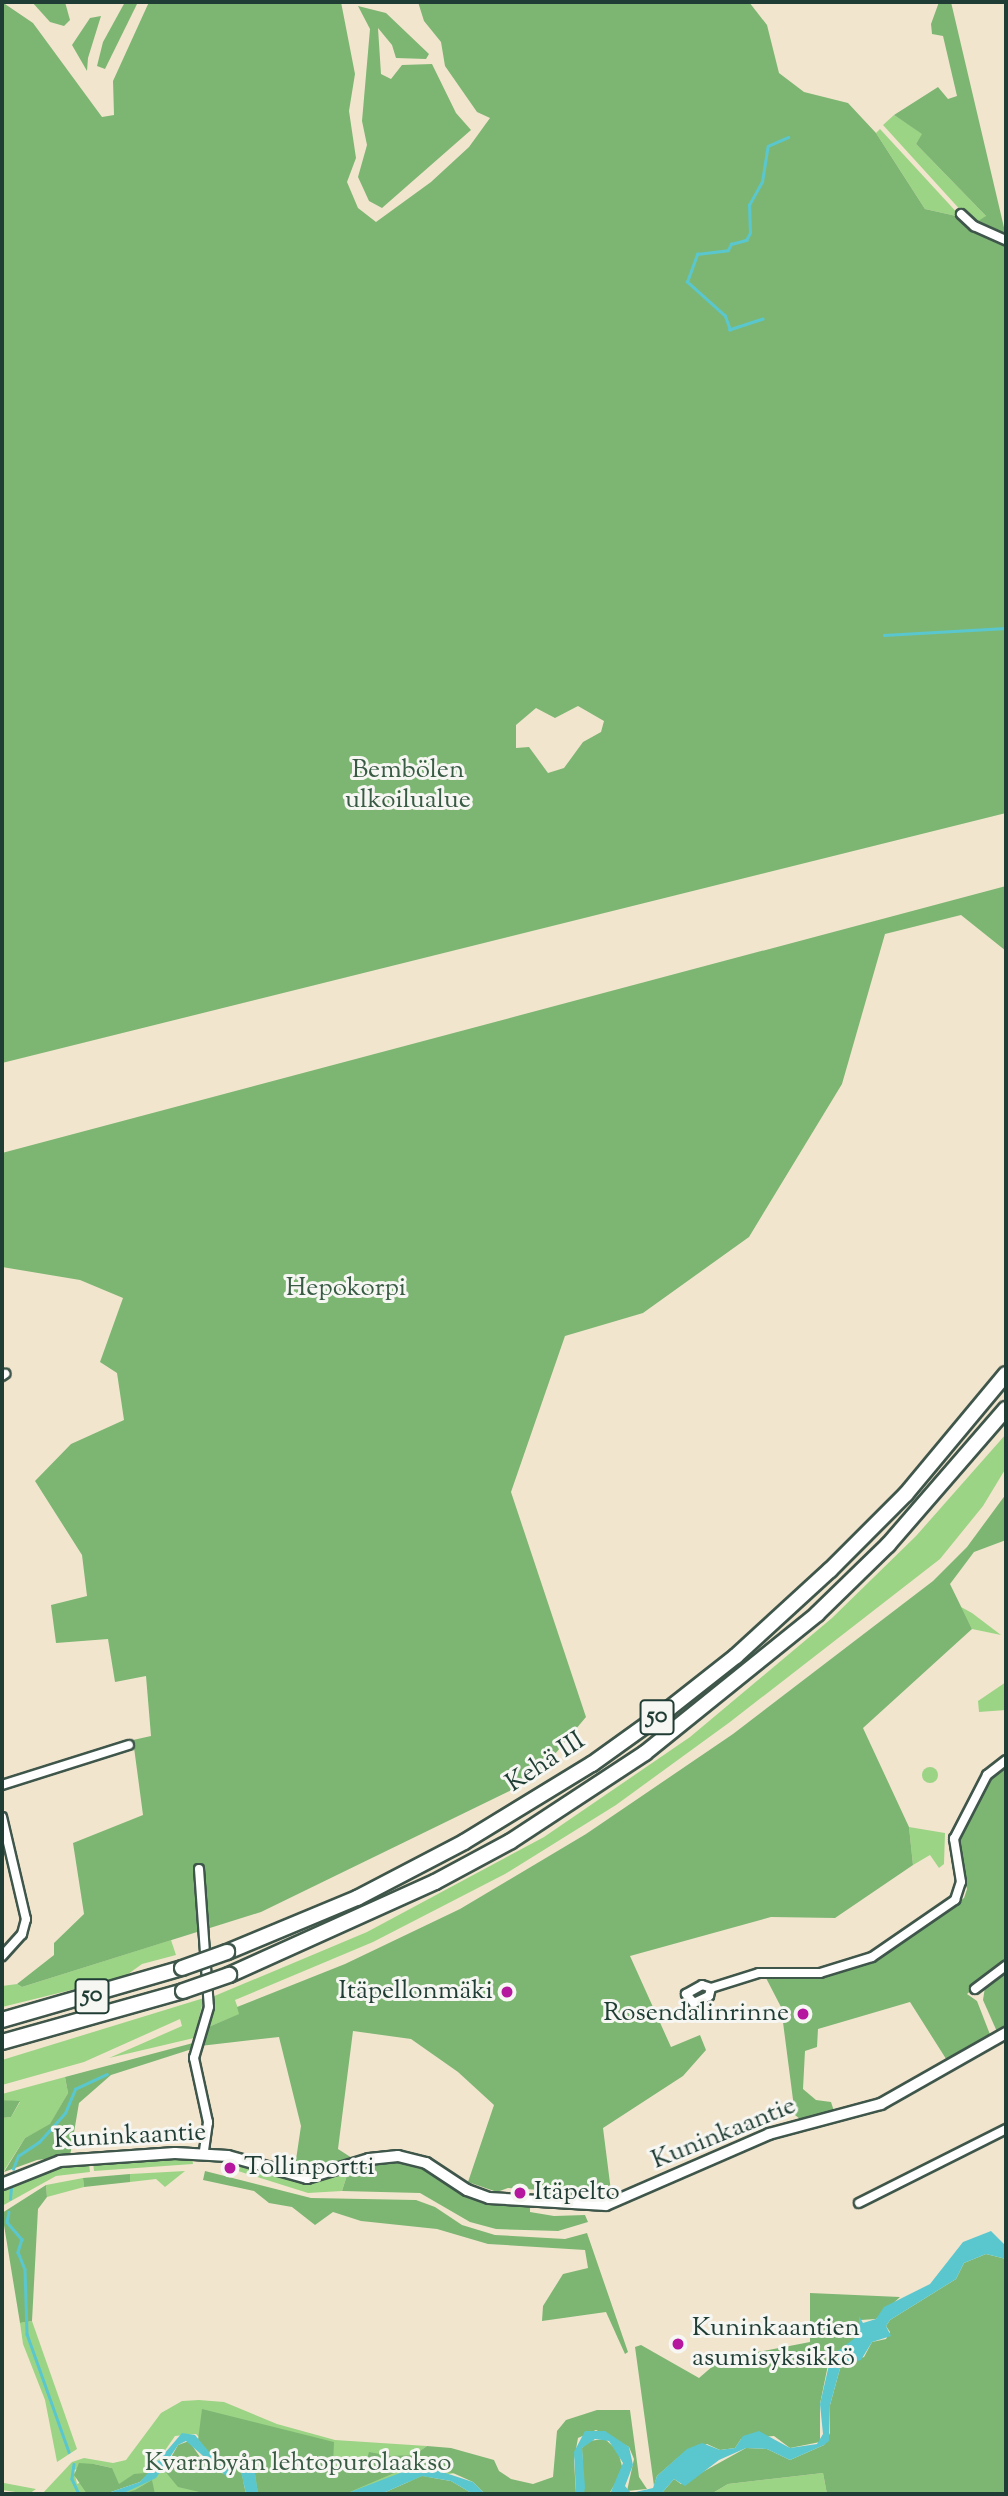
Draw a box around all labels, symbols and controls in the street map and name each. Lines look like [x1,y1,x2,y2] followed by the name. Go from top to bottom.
[345,755,471,816] park label: Bembölen ulkoilualue
[286,1273,406,1305] park label: Hepokorpi
[640,1696,674,1737] road number: 50
[501,1726,591,1800] street label: Kehä III
[74,1976,110,2017] road number: 50
[339,1976,493,2008] place label: Itäpellonmäki
[499,1984,515,2000] marker: Itäpellonmäki
[603,1998,789,2030] place label: Rosendalinrinne
[795,2006,811,2022] marker: Rosendalinrinne
[647,2091,801,2177] street label: Kuninkaantie
[53,2117,207,2157] street label: Kuninkaantie
[244,2152,375,2184] place label: Tollinportti
[222,2160,238,2176] marker: Tollinportti
[534,2177,620,2209] place label: Itäpelto
[512,2185,528,2201] marker: Itäpelto
[692,2313,860,2374] place label: Kuninkaantien asumisyksikkö
[670,2336,686,2352] marker: Kuninkaantien asumisyksikkö
[145,2448,451,2480] park label: Kvarnbyån lehtopurolaakso

